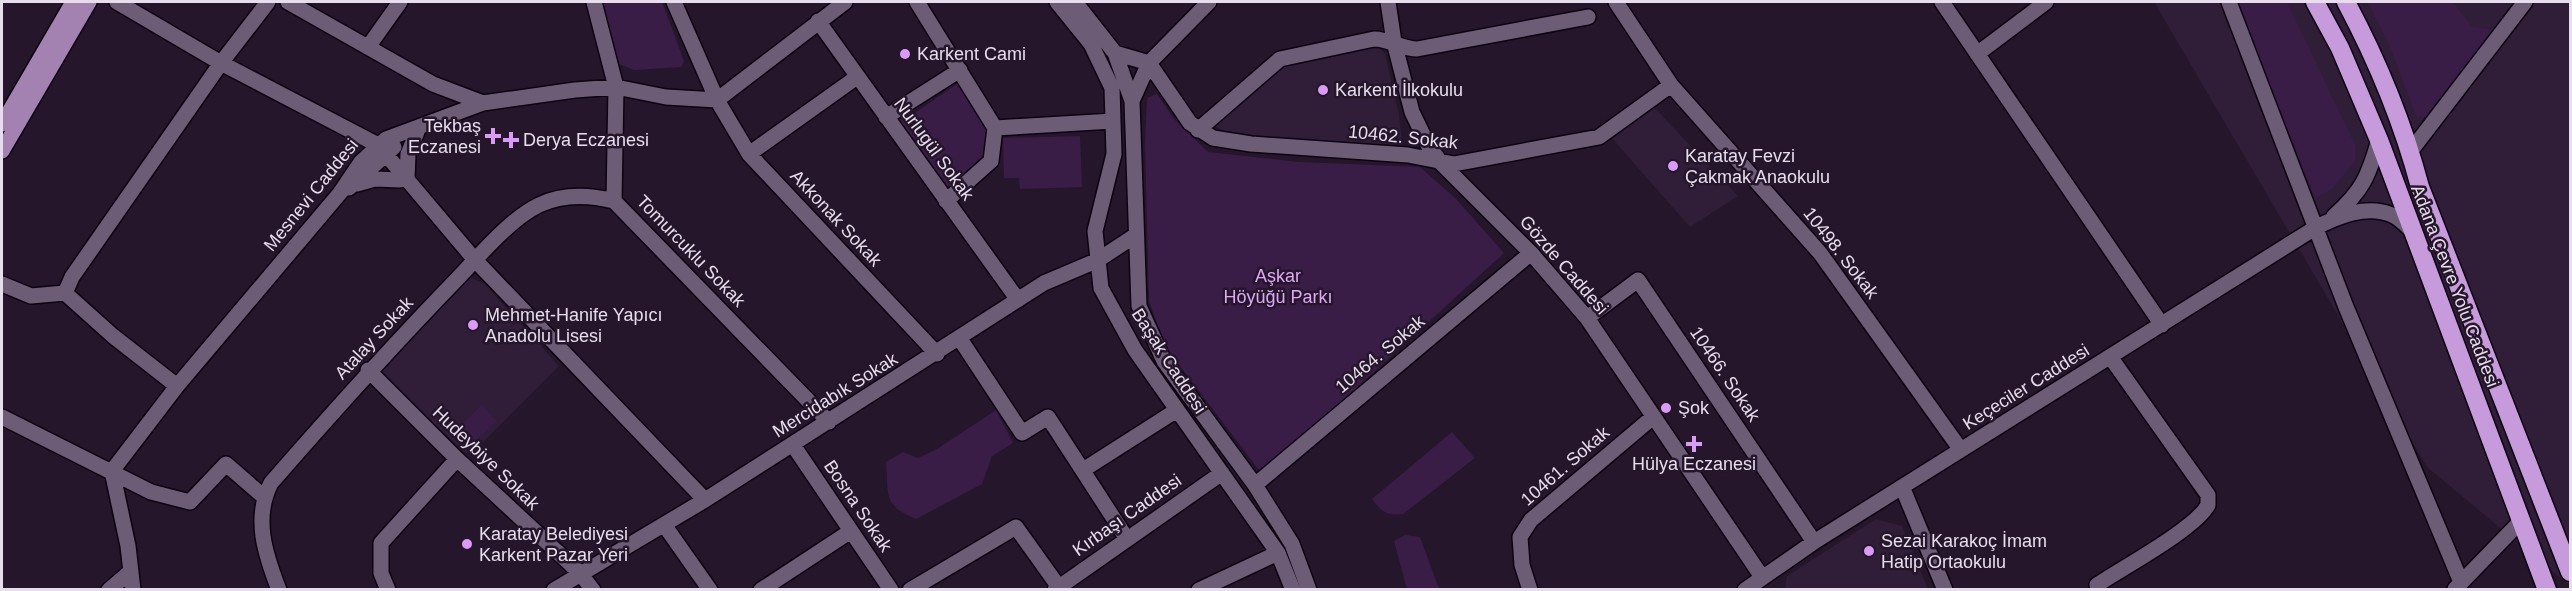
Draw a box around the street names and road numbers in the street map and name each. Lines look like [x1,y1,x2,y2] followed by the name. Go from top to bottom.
[890,94,979,205] street label: Nurlugül Sokak
[1347,121,1460,153] street label: 10462. Sokak
[260,135,362,255] street label: Mesnevi Caddesi
[786,166,886,271] street label: Akkonak Sokak
[2407,182,2503,390] street label: Adana Çevre Yolu Caddesi
[633,191,750,312] street label: Tomurcuklu Sokak
[1799,203,1883,303] street label: 10498. Sokak
[1516,212,1612,318] street label: Gözde Caddesi
[331,292,418,383] street label: Atalay Sokak
[1128,305,1210,417] street label: Başak Caddesi
[1331,310,1429,397] street label: 10464. Sokak
[1686,323,1765,426] street label: 10466. Sokak
[1959,340,2093,434] street label: Keçeciler Caddesi
[769,348,902,441] street label: Mercidabık Sokak
[429,402,544,515] street label: Hudeybiye Sokak
[1517,422,1614,510] street label: 10461. Sokak
[820,456,897,556] street label: Bosna Sokak
[1069,470,1185,560] street label: Kırbaşı Caddesi

